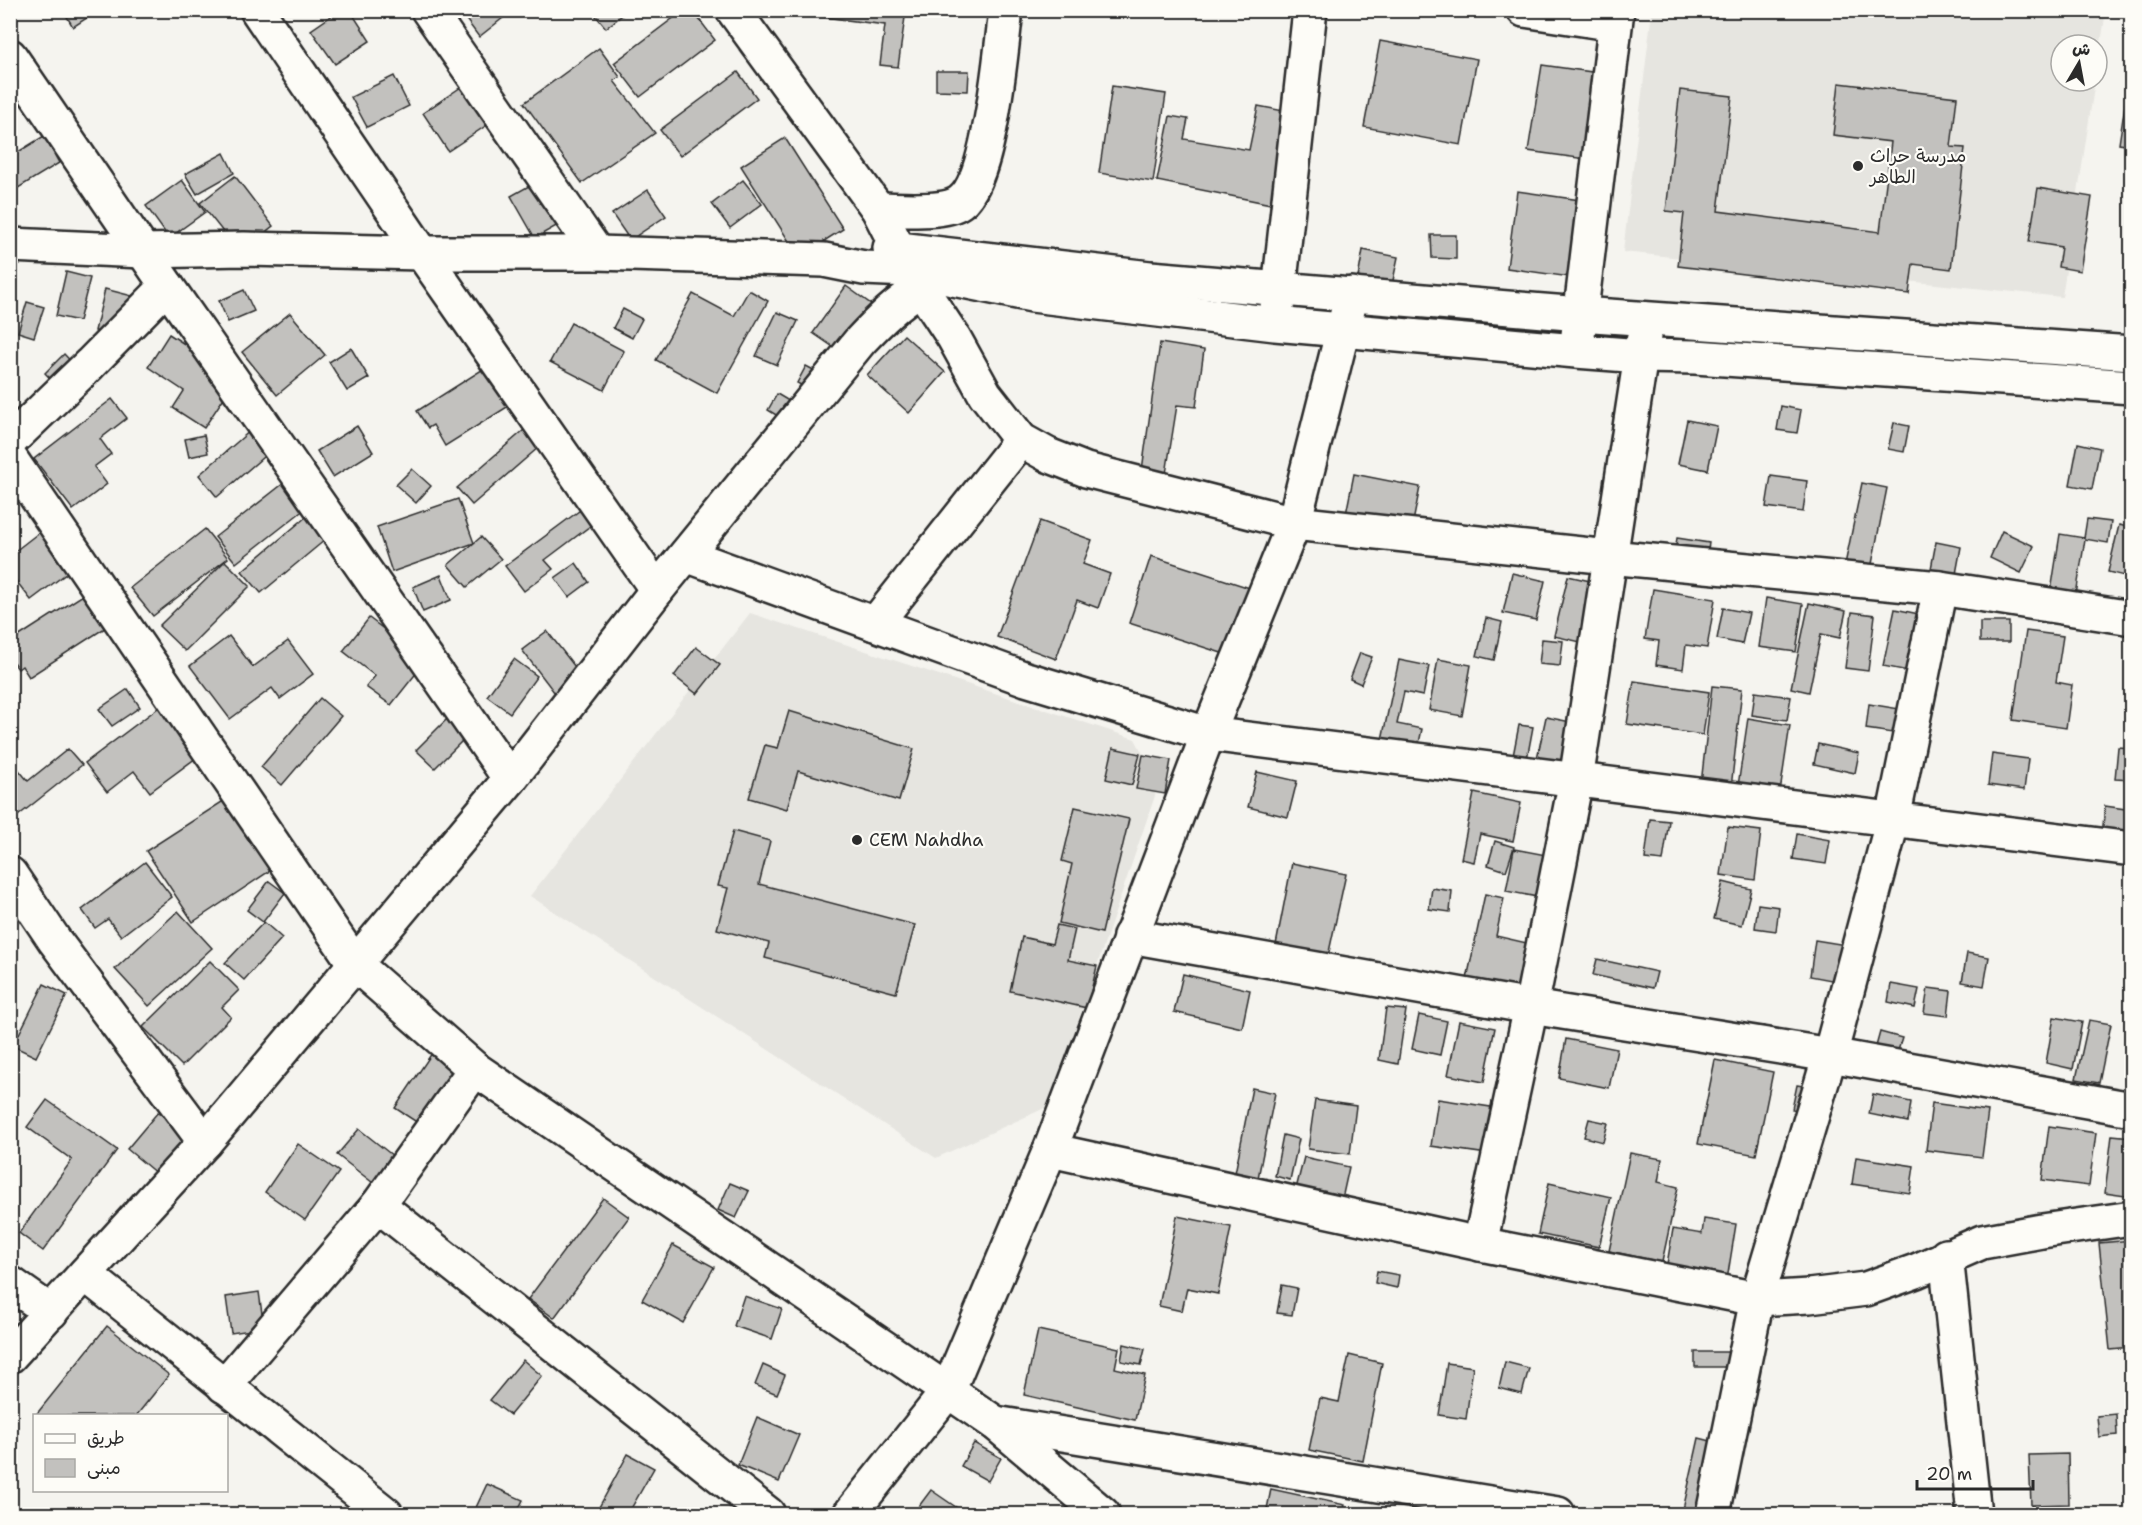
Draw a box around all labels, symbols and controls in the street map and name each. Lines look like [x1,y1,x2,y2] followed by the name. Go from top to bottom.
[2049,33,2109,93] north arrow
[2071,37,2092,61] text: ش
[1868,144,1966,189] place label: مدرسة حراث الطاهر
[1851,159,1865,173] marker: مدرسة حراث الطاهر
[869,828,983,852] place label: CEM Nahdha
[850,833,864,847] marker: CEM Nahdha
[33,1414,228,1492] legend
[87,1426,125,1450] text: طريق
[1917,1453,2032,1491] scale bar
[87,1456,121,1480] text: مبنى
[1926,1462,1972,1486] text: 20 m

